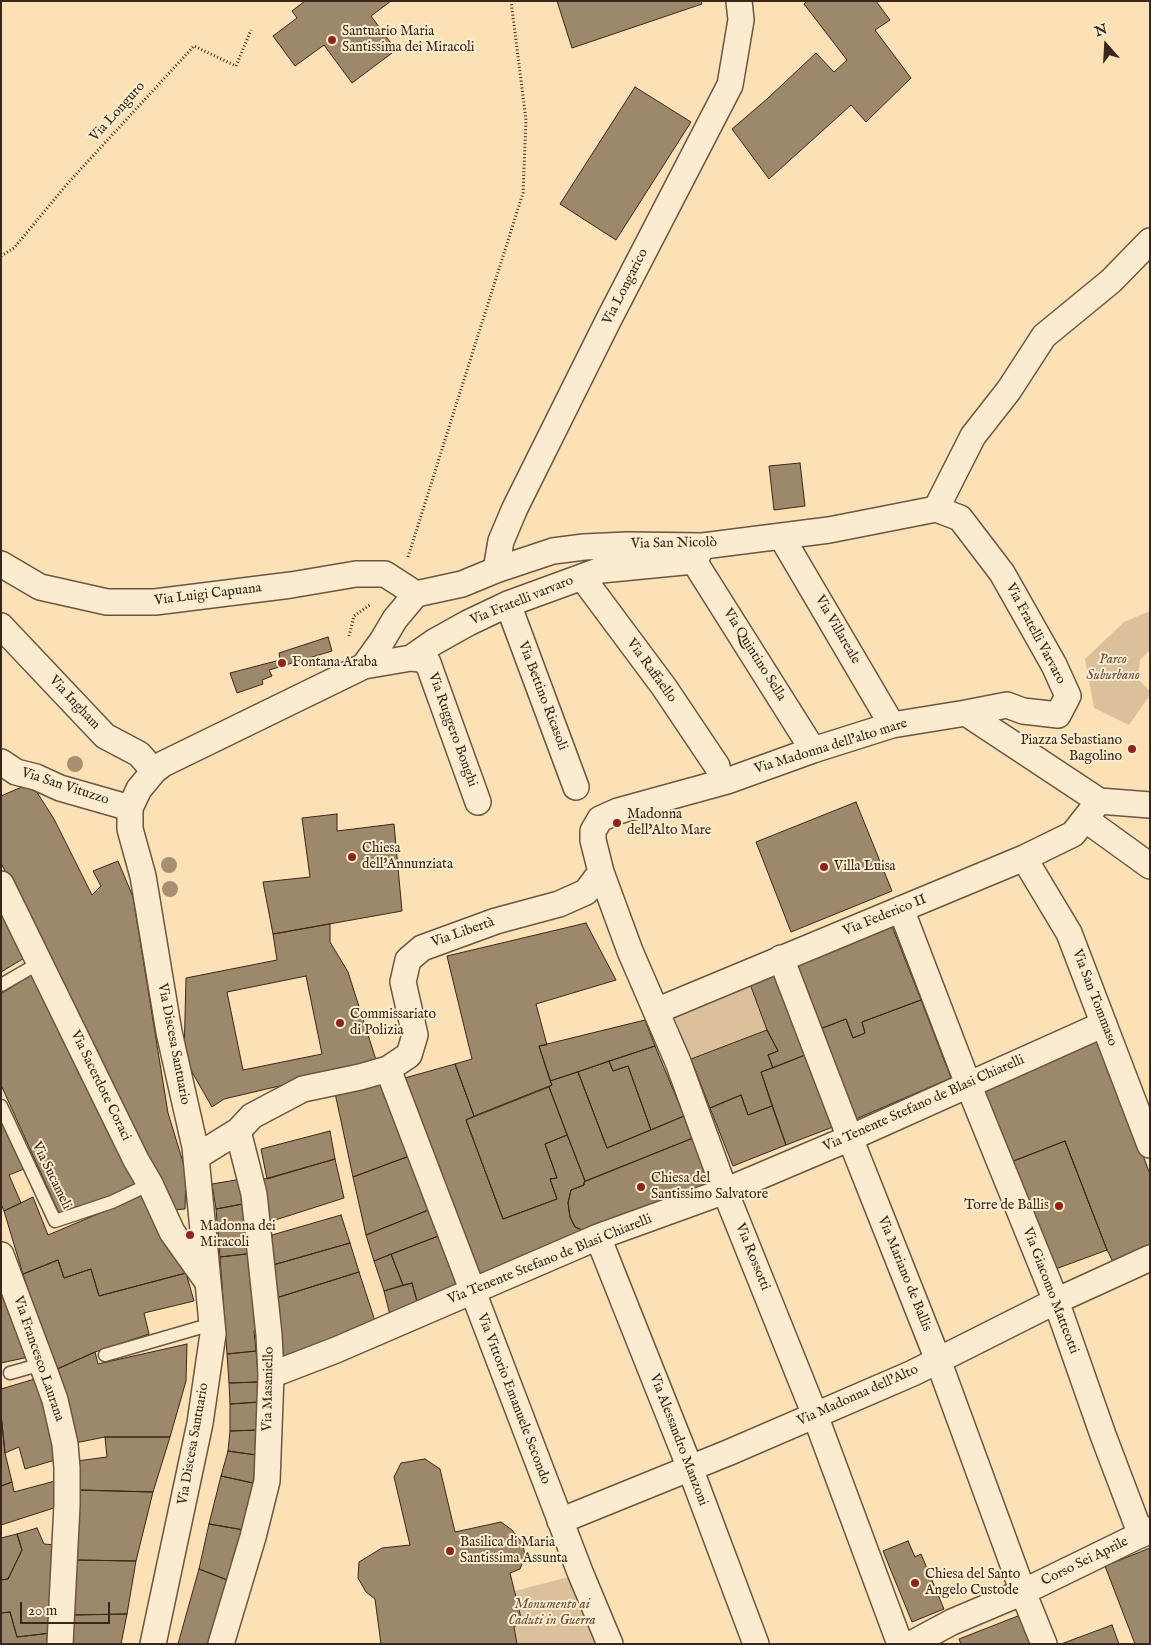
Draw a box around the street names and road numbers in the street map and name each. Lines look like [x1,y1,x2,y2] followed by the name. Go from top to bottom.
[87,79,149,145] street label: Via Longuro
[600,246,652,328] street label: Via Longarico
[631,535,717,553] street label: Via San Nicolò
[468,573,576,629] street label: Via Fratelli varvaro
[154,580,262,610] street label: Via Luigi Capuana
[1001,581,1069,687] street label: Via Fratelli Varvaro
[811,593,863,667] street label: Via Villareale
[719,606,789,704] street label: Via Quintino Sella
[622,636,680,706] street label: Via Raffaello
[513,639,571,753] street label: Via Bettino Ricasoli
[424,671,480,789] street label: Via Ruggero Bonghi
[45,673,103,733] street label: Via Ingham
[752,716,910,778] street label: Via Madonna dell'alto mare
[19,765,111,809] street label: Via San Vituzzo
[841,892,929,940] street label: Via Federico II
[429,914,497,952] street label: Via Libertà
[1068,947,1120,1049] street label: Via San Tommaso
[153,982,193,1106] street label: Via Discesa Santuario
[66,1028,134,1144] street label: Via Sacerdote Coraci
[821,1052,1027,1156] street label: Via Tenente Stefano de Blasi Chiarelli
[27,1139,75,1213] street label: Via Sucameli
[445,1211,655,1309] street label: Via Tenente Stefano de Blasi Chiarelli
[873,1214,935,1334] street label: Via Mariano de Ballis
[731,1221,773,1293] street label: Via Rossotti
[1018,1225,1082,1357] street label: Via Giacomo Matteotti
[9,1294,67,1424] street label: Via Francesco Laurana
[473,1311,553,1487] street label: Via Vittorio Emanuele Secondo
[260,1346,278,1432] street label: Via Masaniello
[795,1362,921,1430] street label: Via Madonna dell'Alto
[645,1372,711,1508] street label: Via Alessandro Manzoni
[175,1382,213,1506] street label: Via Discesa Santuario
[1039,1534,1131,1590] street label: Corso Sei Aprile

